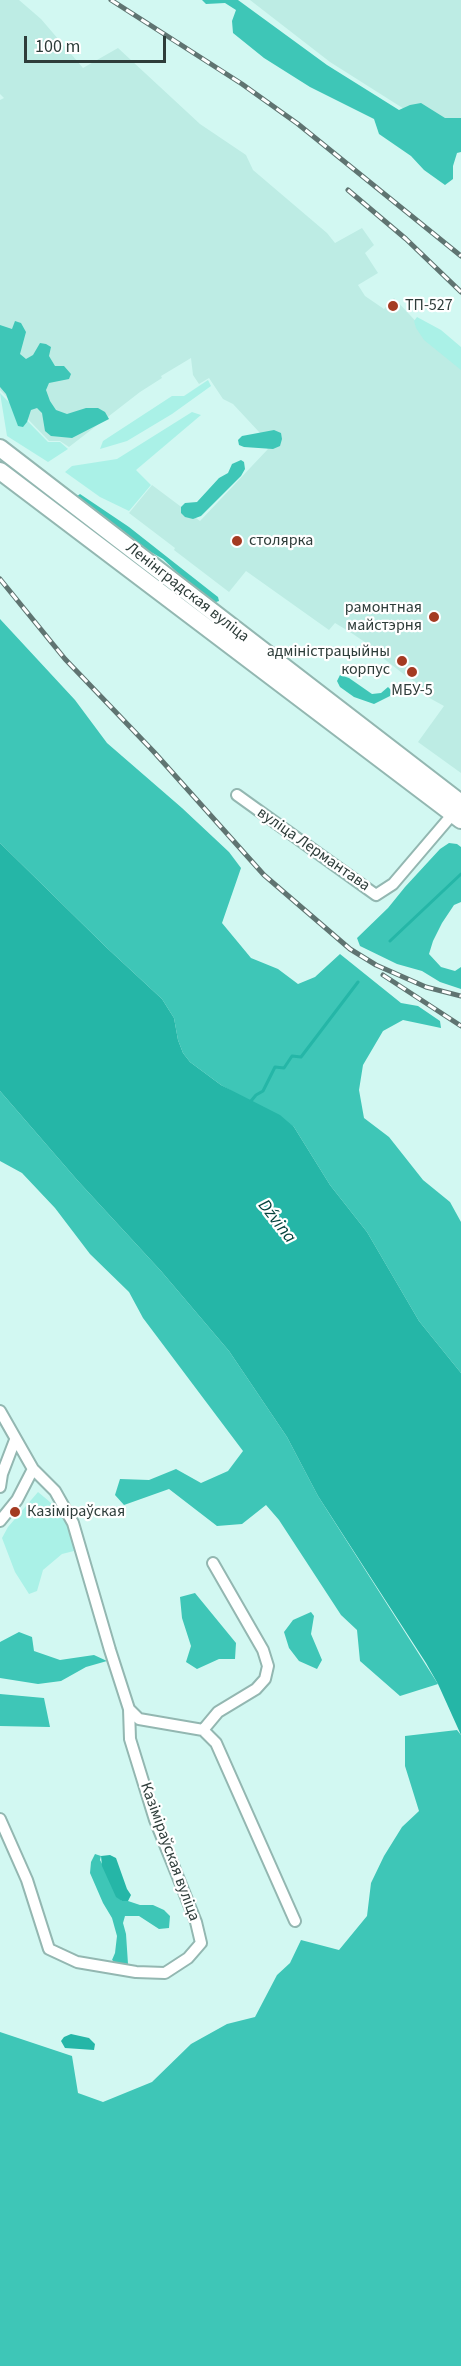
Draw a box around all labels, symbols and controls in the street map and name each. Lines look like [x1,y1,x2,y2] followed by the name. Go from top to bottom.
[27,24,170,62] scale bar
[35,34,80,59] text: 100 m
[405,296,453,316] place label: ТП-527
[386,299,400,313] marker: ТП-527
[249,531,313,551] place label: столярка
[230,534,244,548] marker: столярка
[122,539,252,647] street label: Ленінградская вуліца
[345,598,422,636] place label: рамонтная майстэрня
[427,610,441,624] marker: рамонтная майстэрня
[267,642,390,680] place label: адміністрацыйны корпус
[395,654,409,668] marker: адміністрацыйны корпус
[405,665,419,679] marker: МБУ-5
[391,681,433,701] place label: МБУ-5
[253,804,373,896] street label: вуліца Лермантава
[252,1196,300,1248] water label: Dźvina
[27,1502,125,1522] place label: Казіміраўская
[8,1505,22,1519] marker: Казіміраўская
[135,1780,203,1924] street label: Казіміраўская вуліца

